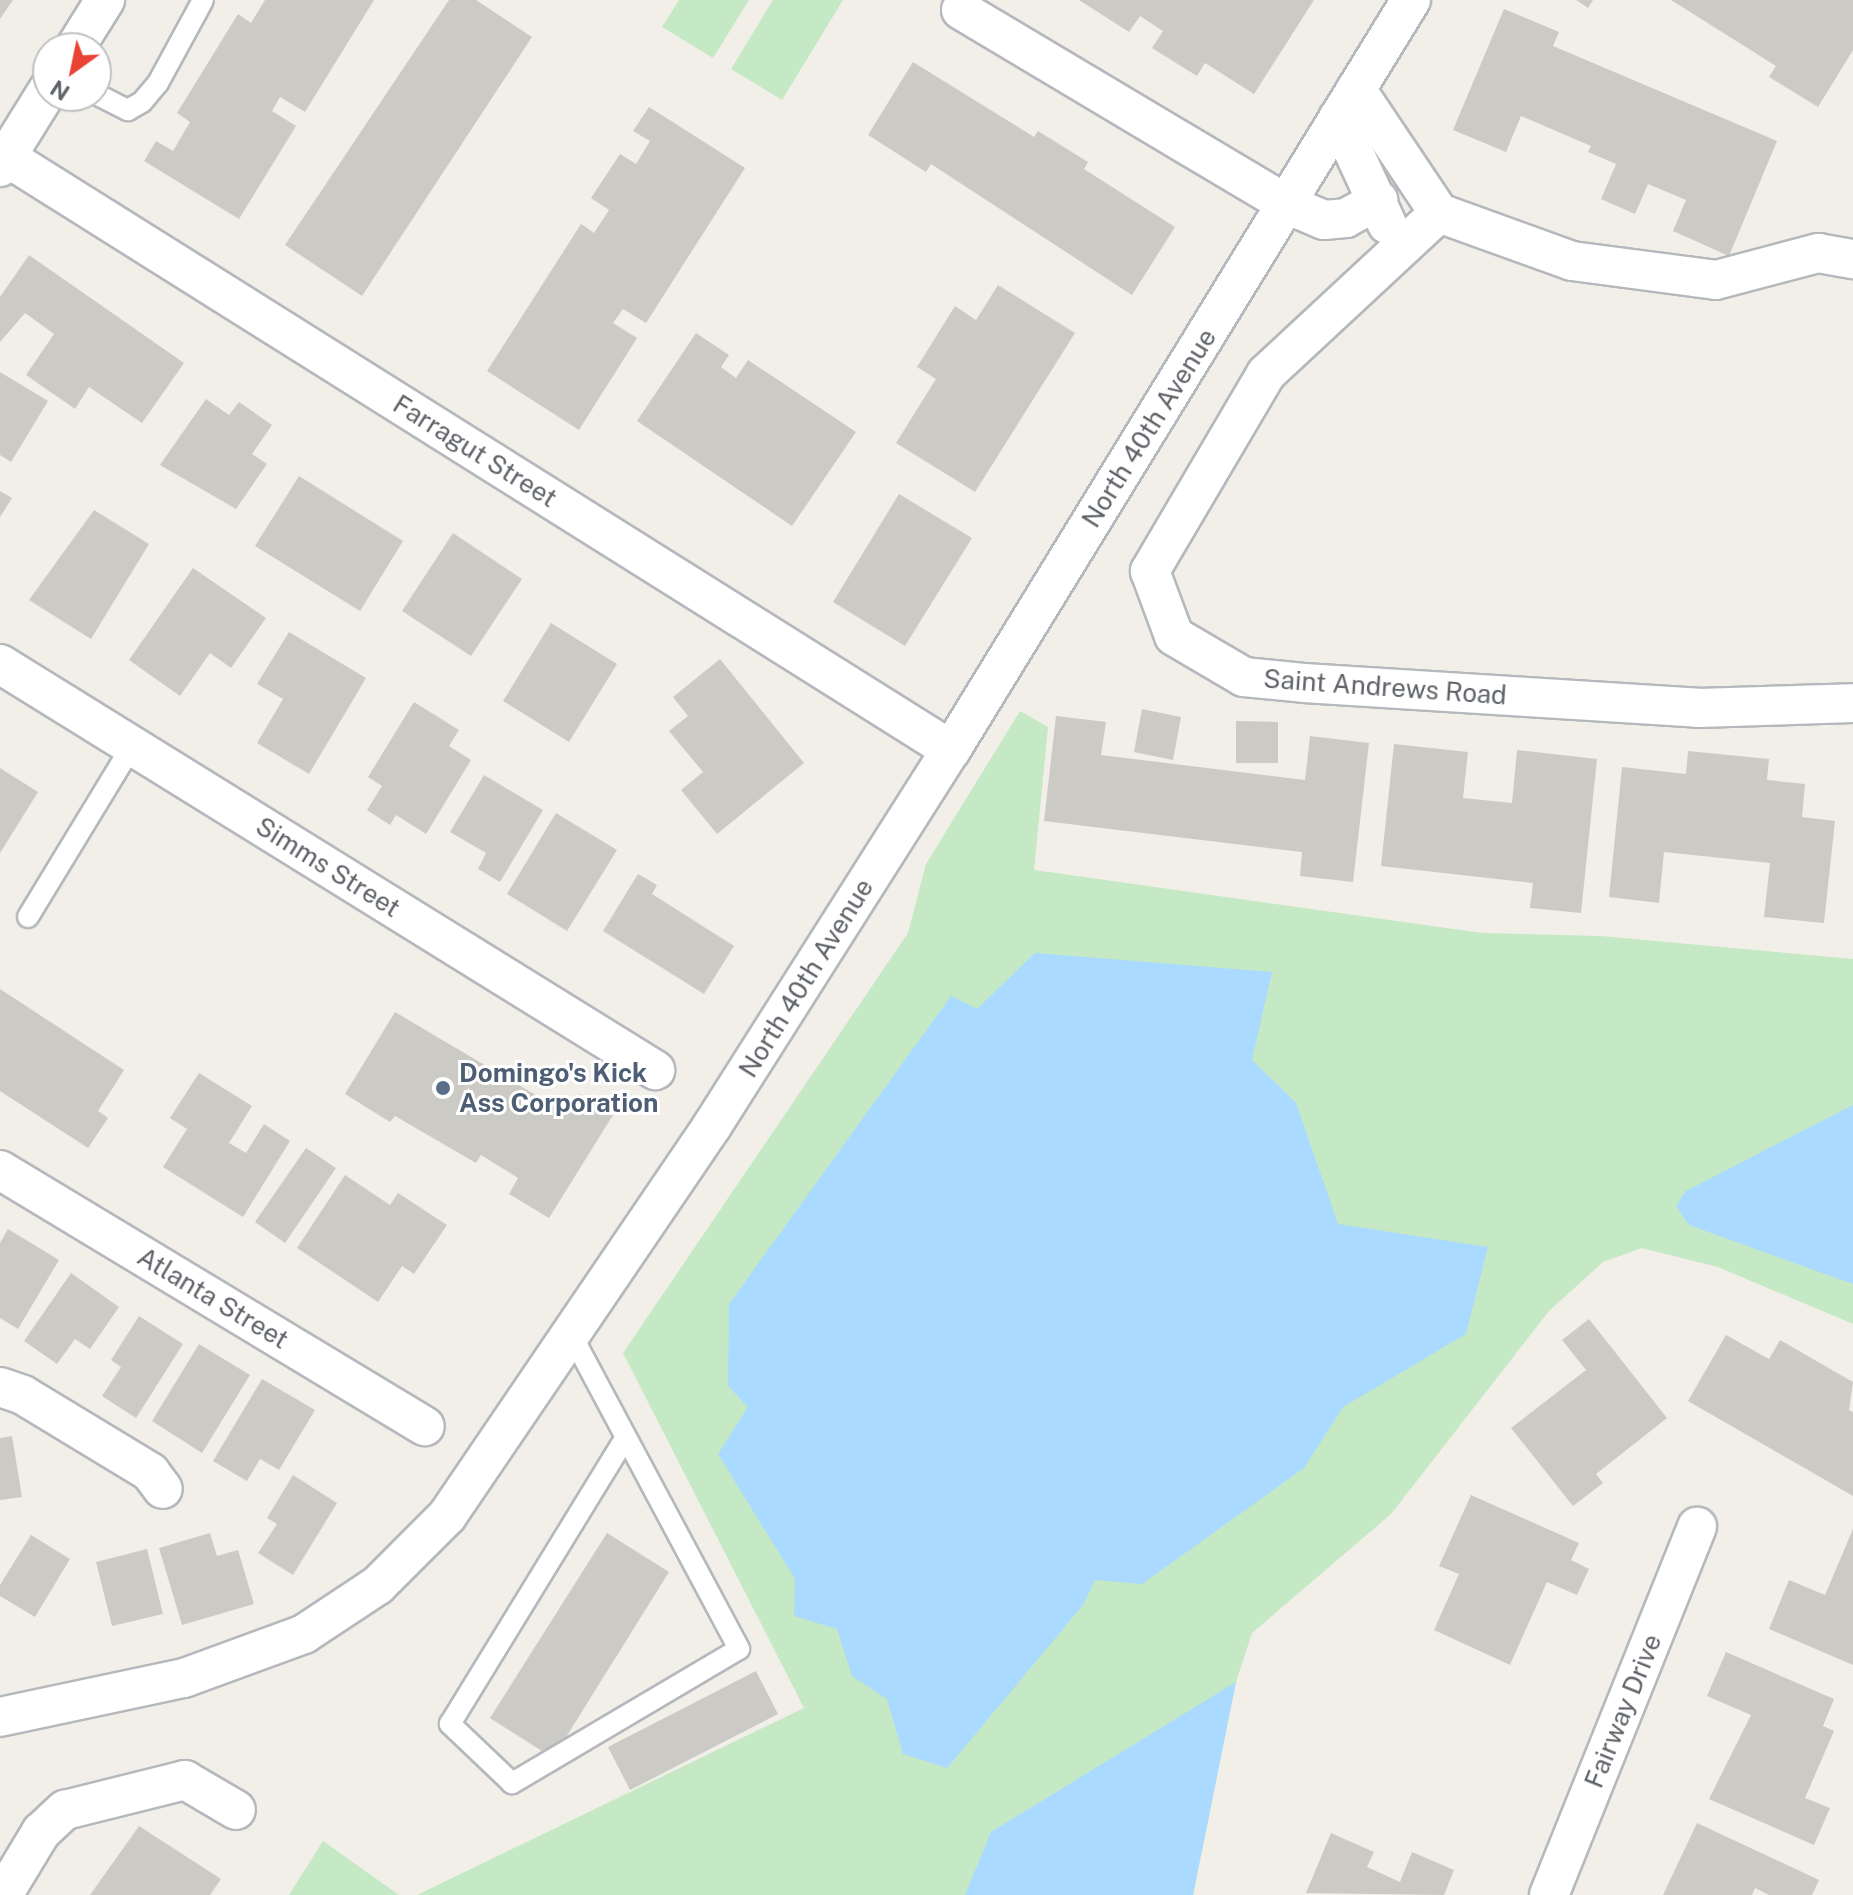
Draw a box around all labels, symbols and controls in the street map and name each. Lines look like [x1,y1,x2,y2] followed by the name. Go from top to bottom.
[32,32,112,112] north arrow
[46,75,74,106] text: N
[1075,323,1223,533] street label: North 40th Avenue
[387,388,563,514] street label: Farragut Street
[1262,663,1508,711] street label: Saint Andrews Road
[250,810,406,924] street label: Simms Street
[732,873,880,1083] street label: North 40th Avenue
[459,1057,659,1118] place label: Domingo's Kick Ass Corporation
[434,1079,452,1097] marker: Domingo's Kick Ass Corporation
[132,1241,294,1355] street label: Atlanta Street
[1578,1630,1668,1792] street label: Fairway Drive

